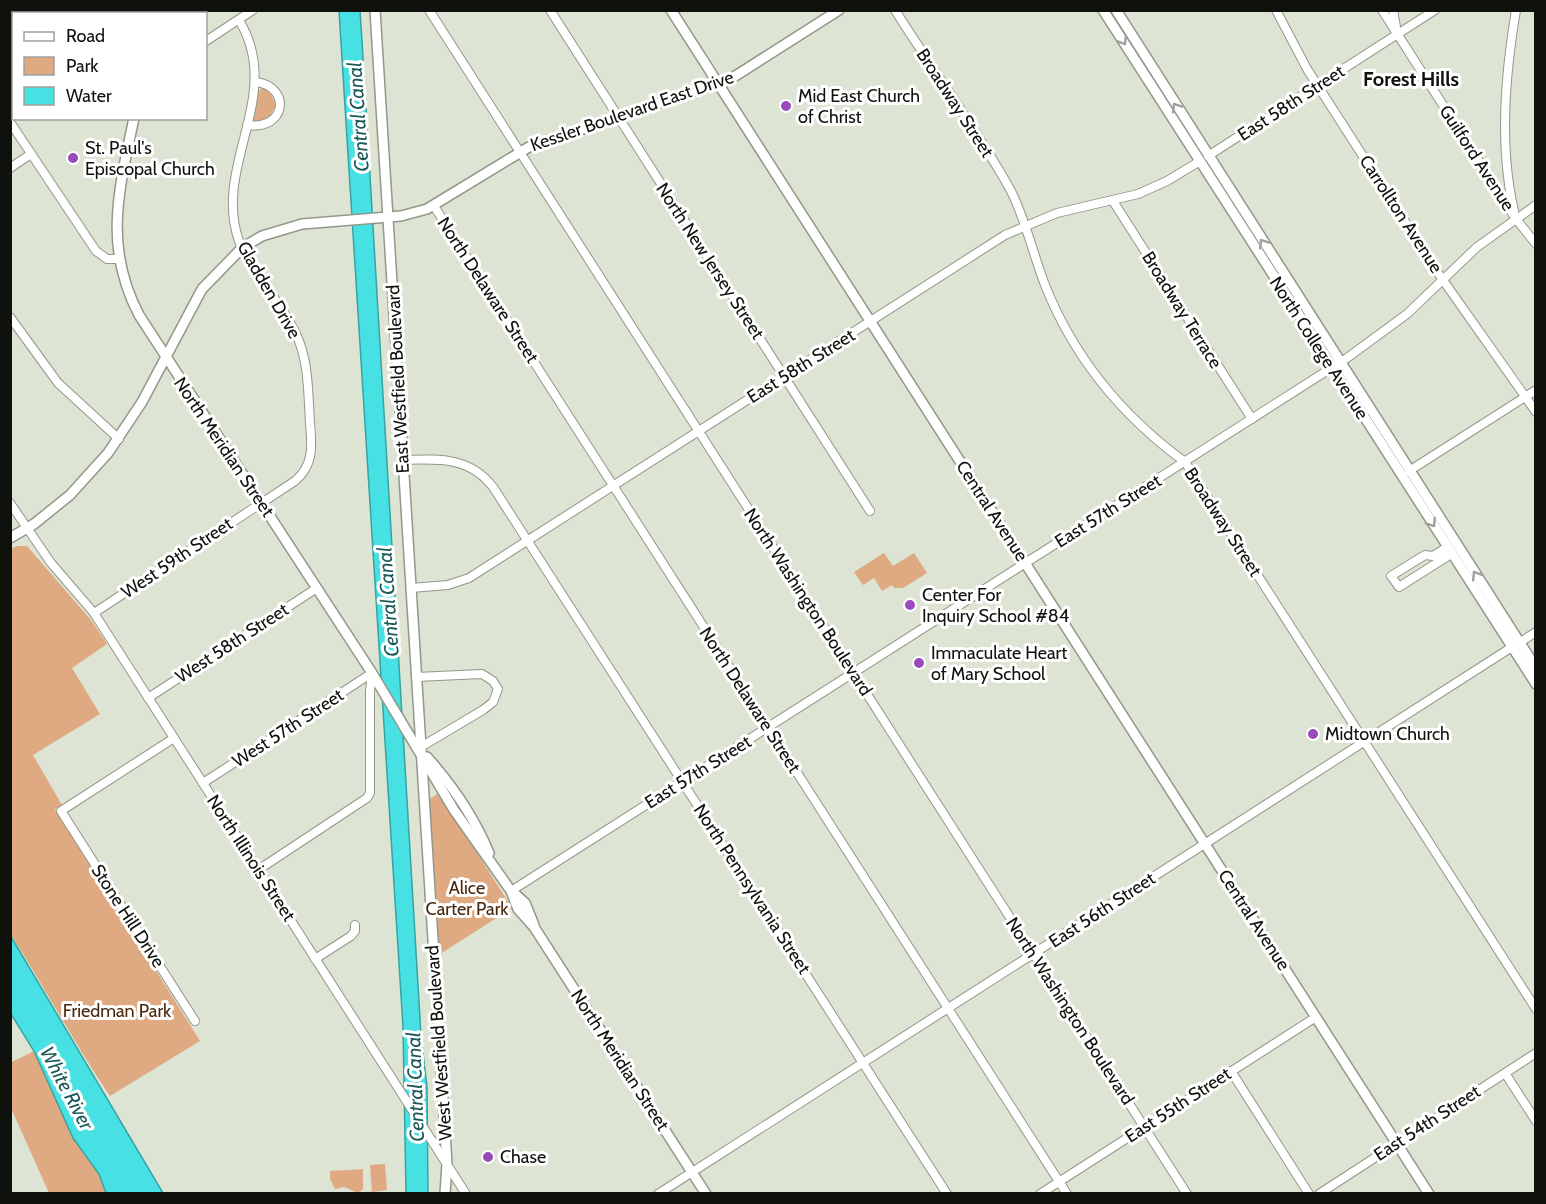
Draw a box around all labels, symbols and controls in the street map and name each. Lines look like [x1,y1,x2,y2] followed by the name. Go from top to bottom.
[12,12,207,120] legend
[66,25,105,47] text: Road
[1115,35,1127,45] one-way arrow
[912,44,998,162] street label: Broadway Street
[66,55,99,77] text: Park
[1233,60,1349,146] street label: East 58th Street
[342,61,374,173] water label: Central Canal
[527,66,737,156] street label: Kessler Boulevard East Drive
[1363,67,1459,91] district label: Forest Hills
[66,85,112,107] text: Water
[798,85,920,128] place label: Mid East Church of Christ
[779,99,793,113] marker: Mid East Church of Christ
[1435,101,1519,215] street label: Guilford Avenue
[1172,103,1183,114] one-way arrow
[85,137,215,180] place label: St. Paul's Episcopal Church
[66,151,80,165] marker: St. Paul's Episcopal Church
[1355,151,1447,277] street label: Carrollton Avenue
[651,179,769,343] street label: North New Jersey Street
[433,213,543,367] street label: North Delaware Street
[232,237,306,343] street label: Gladden Drive
[1259,239,1271,249] one-way arrow
[1137,248,1227,372] street label: Broadway Terrace
[1265,273,1373,423] street label: North College Avenue
[382,284,414,474] street label: East Westfield Boulevard
[743,324,859,408] street label: East 58th Street
[169,373,279,521] street label: North Meridian Street
[951,457,1033,565] street label: Central Avenue
[1180,463,1266,581] street label: Broadway Street
[1051,470,1165,552] street label: East 57th Street
[739,504,877,700] street label: North Washington Boulevard
[117,513,237,603] street label: West 59th Street
[1425,516,1436,527] one-way arrow
[372,546,404,658] water label: Central Canal
[1472,571,1484,581] one-way arrow
[922,584,1069,627] place label: Center For Inquiry School #84
[172,598,292,688] street label: West 58th Street
[903,598,917,612] marker: Center For Inquiry School #84
[695,623,805,777] street label: North Delaware Street
[931,642,1067,685] place label: Immaculate Heart of Mary School
[912,656,926,670] marker: Immaculate Heart of Mary School
[228,684,348,772] street label: West 57th Street
[1325,723,1450,745] place label: Midtown Church
[1306,727,1320,741] marker: Midtown Church
[641,731,755,813] street label: East 57th Street
[202,791,300,925] street label: North Illinois Street
[689,800,815,978] street label: North Pennsylvania Street
[86,860,170,972] street label: Stone Hill Drive
[1213,866,1295,974] street label: Central Avenue
[1045,867,1159,953] street label: East 56th Street
[426,877,509,920] park label: Alice Carter Park
[1001,913,1139,1109] street label: North Washington Boulevard
[421,945,457,1141] street label: West Westfield Boulevard
[566,985,674,1135] street label: North Meridian Street
[63,1000,172,1022] park label: Friedman Park
[401,1031,429,1142] water label: Central Canal
[35,1042,99,1135] water label: White River
[1121,1063,1235,1147] street label: East 55th Street
[1370,1080,1484,1166] street label: East 54th Street
[500,1146,546,1168] place label: Chase
[481,1150,495,1164] marker: Chase

